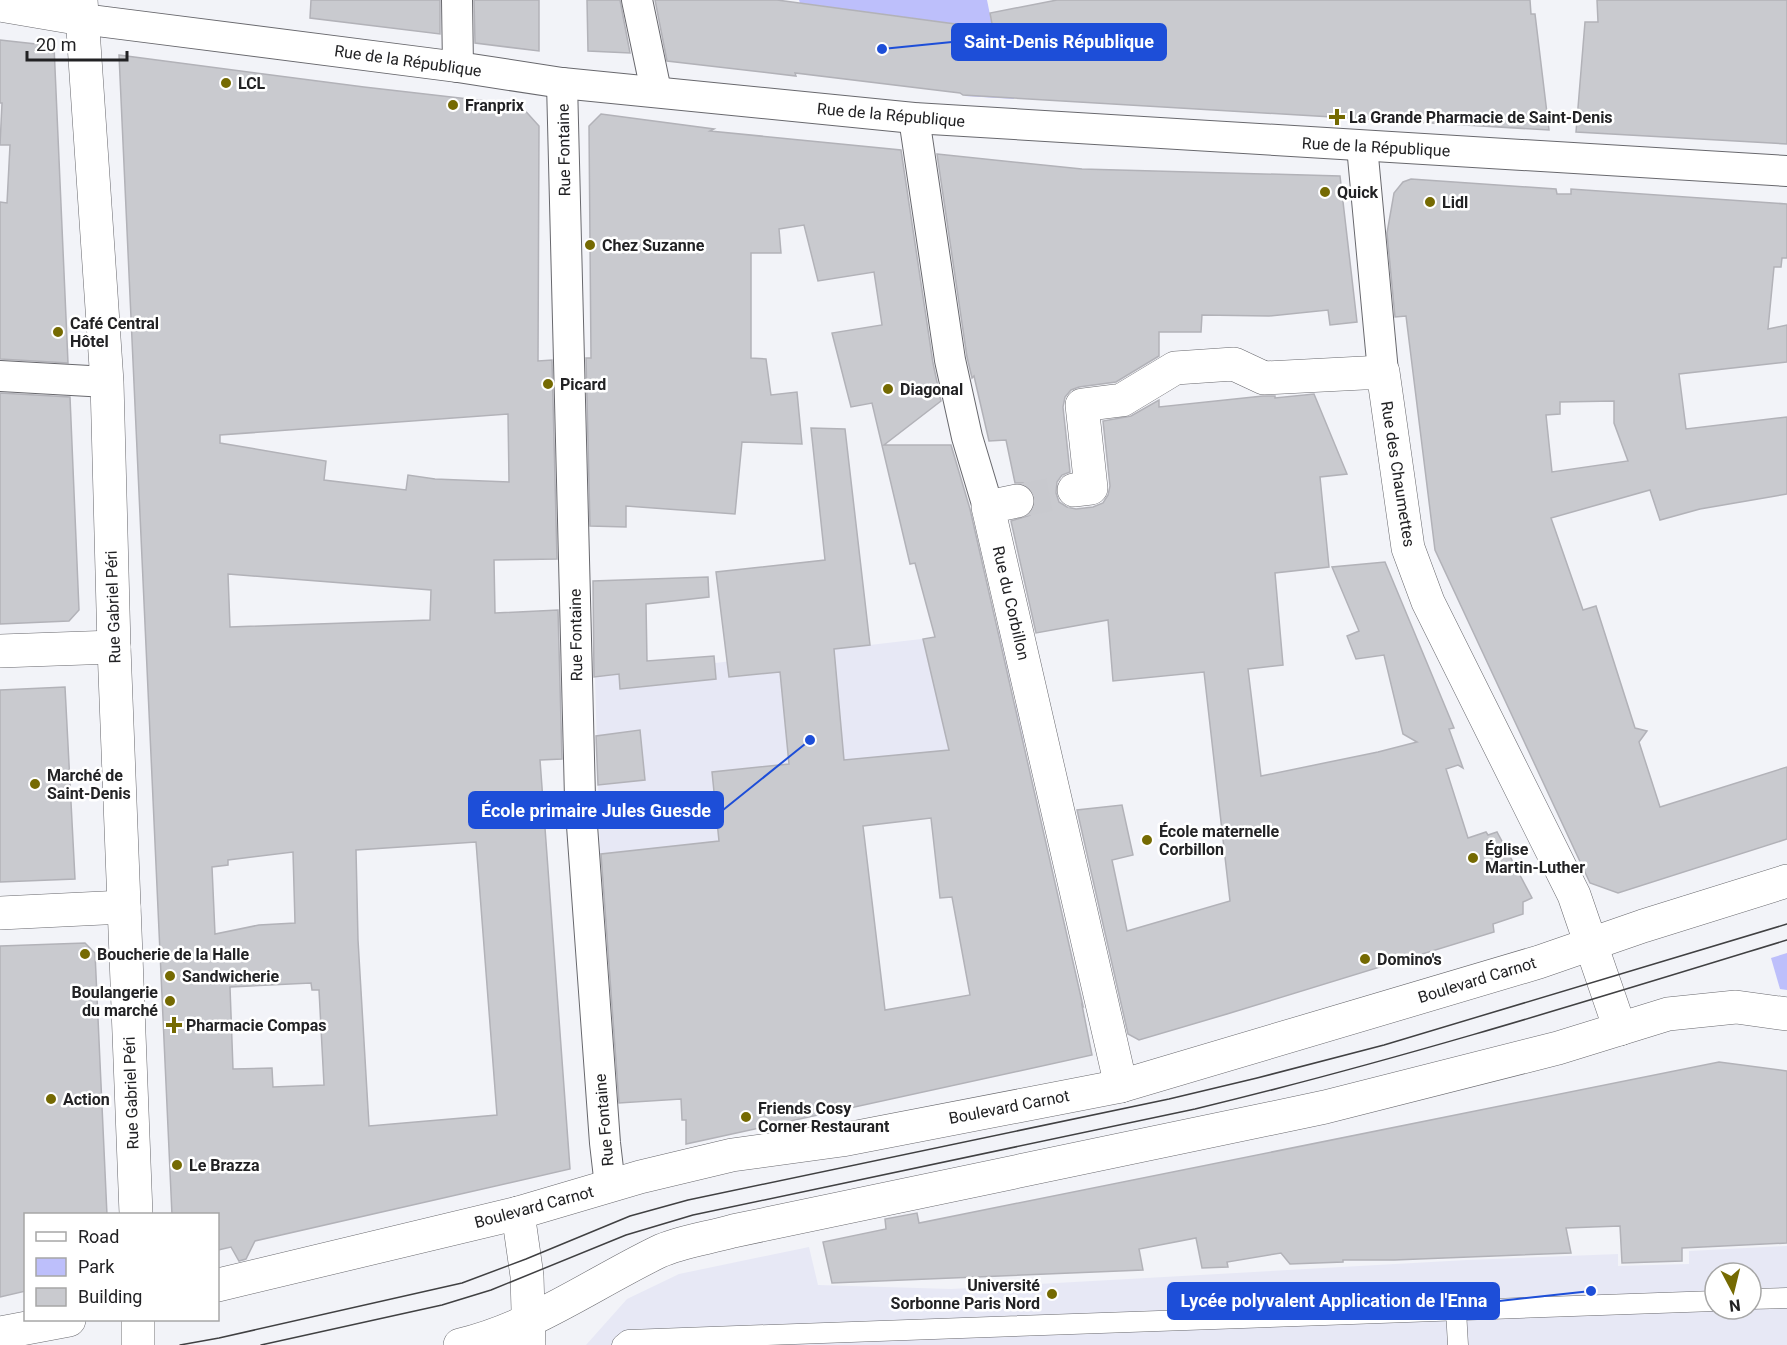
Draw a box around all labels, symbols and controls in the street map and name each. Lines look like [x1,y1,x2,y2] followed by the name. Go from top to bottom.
[27,24,128,62] scale bar
[952,24,1166,60] callout: Saint-Denis République
[964,31,1154,52] text: Saint-Denis République
[36,34,76,55] text: 20 m
[333,41,483,81] street label: Rue de la République
[238,74,266,93] place label: LCL
[219,76,233,90] marker: LCL
[465,96,525,115] place label: Franprix
[446,98,460,112] marker: Franprix
[816,99,966,131] street label: Rue de la République
[554,103,574,197] street label: Rue Fontaine
[1349,108,1613,127] place label: La Grande Pharmacie de Saint-Denis
[1330,110,1344,124] marker: La Grande Pharmacie de Saint-Denis
[1301,134,1451,160] street label: Rue de la République
[1337,183,1379,202] place label: Quick
[1318,185,1332,199] marker: Quick
[1442,193,1468,212] place label: Lidl
[1423,195,1437,209] marker: Lidl
[602,236,705,255] place label: Chez Suzanne
[583,238,597,252] marker: Chez Suzanne
[70,314,159,351] place label: Café Central Hôtel
[51,325,65,339] marker: Café Central Hôtel
[560,375,606,394] place label: Picard
[541,377,555,391] marker: Picard
[900,380,963,399] place label: Diagonal
[881,382,895,396] marker: Diagonal
[1377,400,1419,548] street label: Rue des Chaumettes
[989,544,1033,662] street label: Rue du Corbillon
[102,550,124,664] street label: Rue Gabriel Péri
[566,588,586,682] street label: Rue Fontaine
[47,766,131,803] place label: Marché de Saint-Denis
[28,777,42,791] marker: Marché de Saint-Denis
[469,792,723,828] callout: École primaire Jules Guesde
[481,800,711,821] text: École primaire Jules Guesde
[1159,822,1279,859] place label: École maternelle Corbillon
[1140,833,1154,847] marker: École maternelle Corbillon
[1485,840,1585,877] place label: Église Martin-Luther
[1466,851,1480,865] marker: Église Martin-Luther
[97,945,250,964] place label: Boucherie de la Halle
[78,947,92,961] marker: Boucherie de la Halle
[1377,950,1442,969] place label: Domino's
[1358,952,1372,966] marker: Domino's
[1416,953,1538,1007] street label: Boulevard Carnot
[182,967,279,986] place label: Sandwicherie
[163,969,177,983] marker: Sandwicherie
[72,983,158,1020] place label: Boulangerie du marché
[163,994,177,1008] marker: Boulangerie du marché
[186,1016,326,1035] place label: Pharmacie Compas
[167,1018,181,1032] marker: Pharmacie Compas
[120,1036,142,1150] street label: Rue Gabriel Péri
[590,1073,618,1167] street label: Rue Fontaine
[947,1086,1071,1128] street label: Boulevard Carnot
[63,1090,110,1109] place label: Action
[44,1092,58,1106] marker: Action
[758,1099,890,1136] place label: Friends Cosy Corner Restaurant
[739,1110,753,1124] marker: Friends Cosy Corner Restaurant
[189,1156,260,1175] place label: Le Brazza
[170,1158,184,1172] marker: Le Brazza
[472,1182,596,1232] street label: Boulevard Carnot
[24,1213,219,1321] legend
[78,1226,119,1247] text: Road
[78,1256,115,1277] text: Park
[1703,1261,1763,1321] north arrow
[891,1276,1040,1313] place label: Université Sorbonne Paris Nord
[1168,1283,1499,1319] callout: Lycée polyvalent Application de l'Enna
[78,1286,142,1307] text: Building
[1045,1287,1059,1301] marker: Université Sorbonne Paris Nord
[1181,1290,1488,1311] text: Lycée polyvalent Application de l'Enna
[1728,1295,1742,1316] text: N

